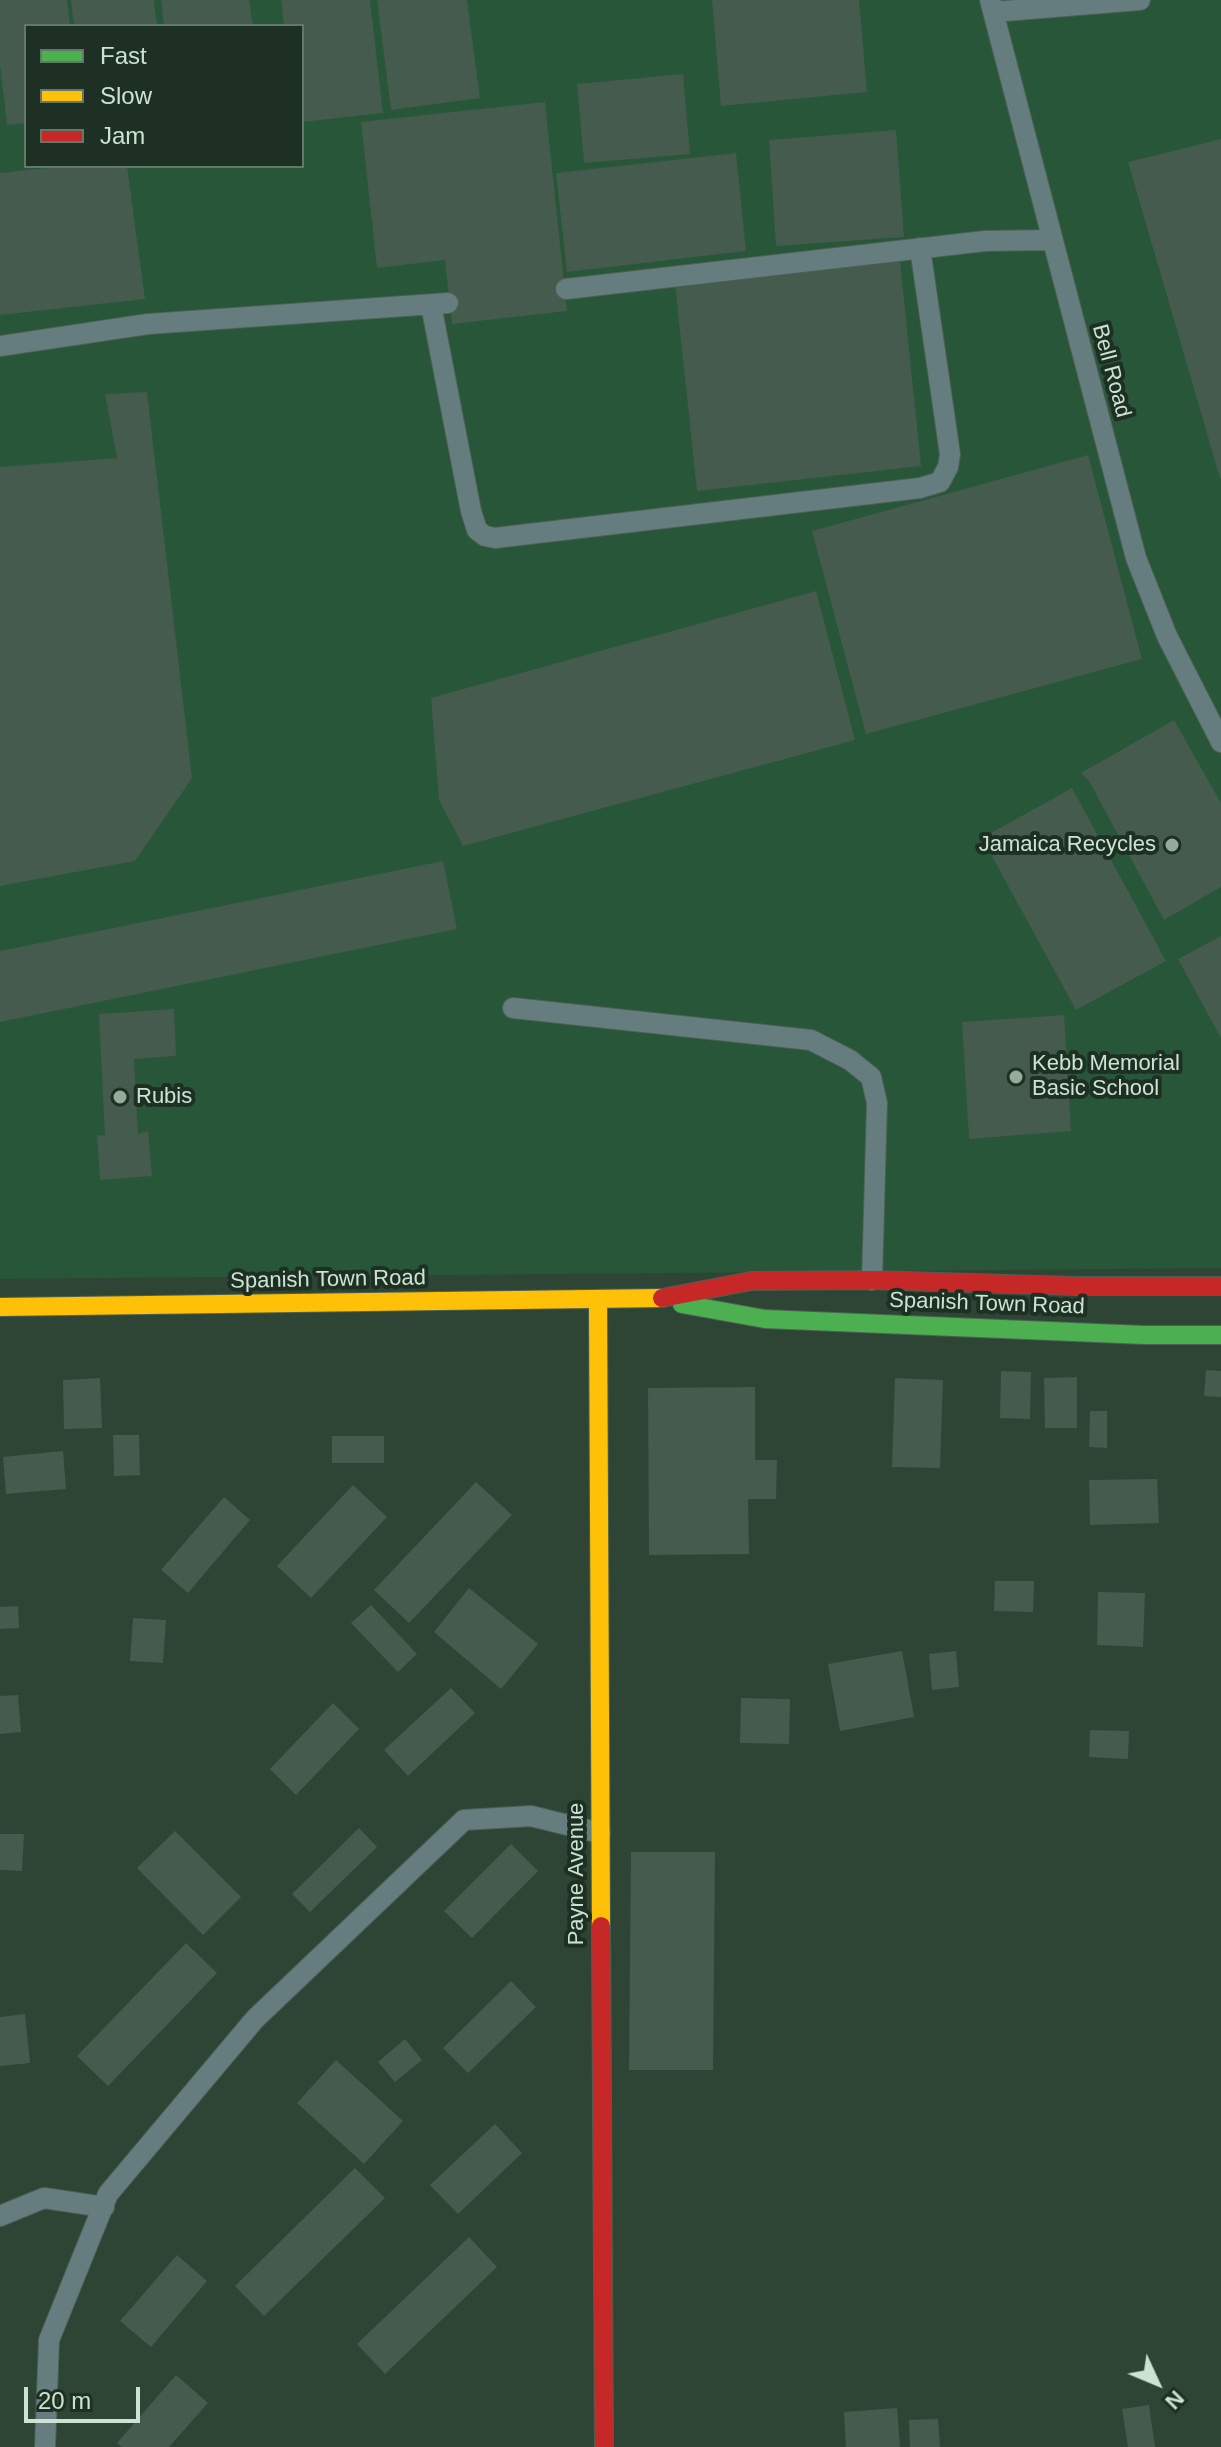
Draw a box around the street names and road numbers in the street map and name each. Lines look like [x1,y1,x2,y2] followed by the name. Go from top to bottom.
[1086,322,1136,420] street label: Bell Road
[230,1265,426,1295] street label: Spanish Town Road
[889,1287,1085,1321] street label: Spanish Town Road
[564,1803,590,1945] street label: Payne Avenue

